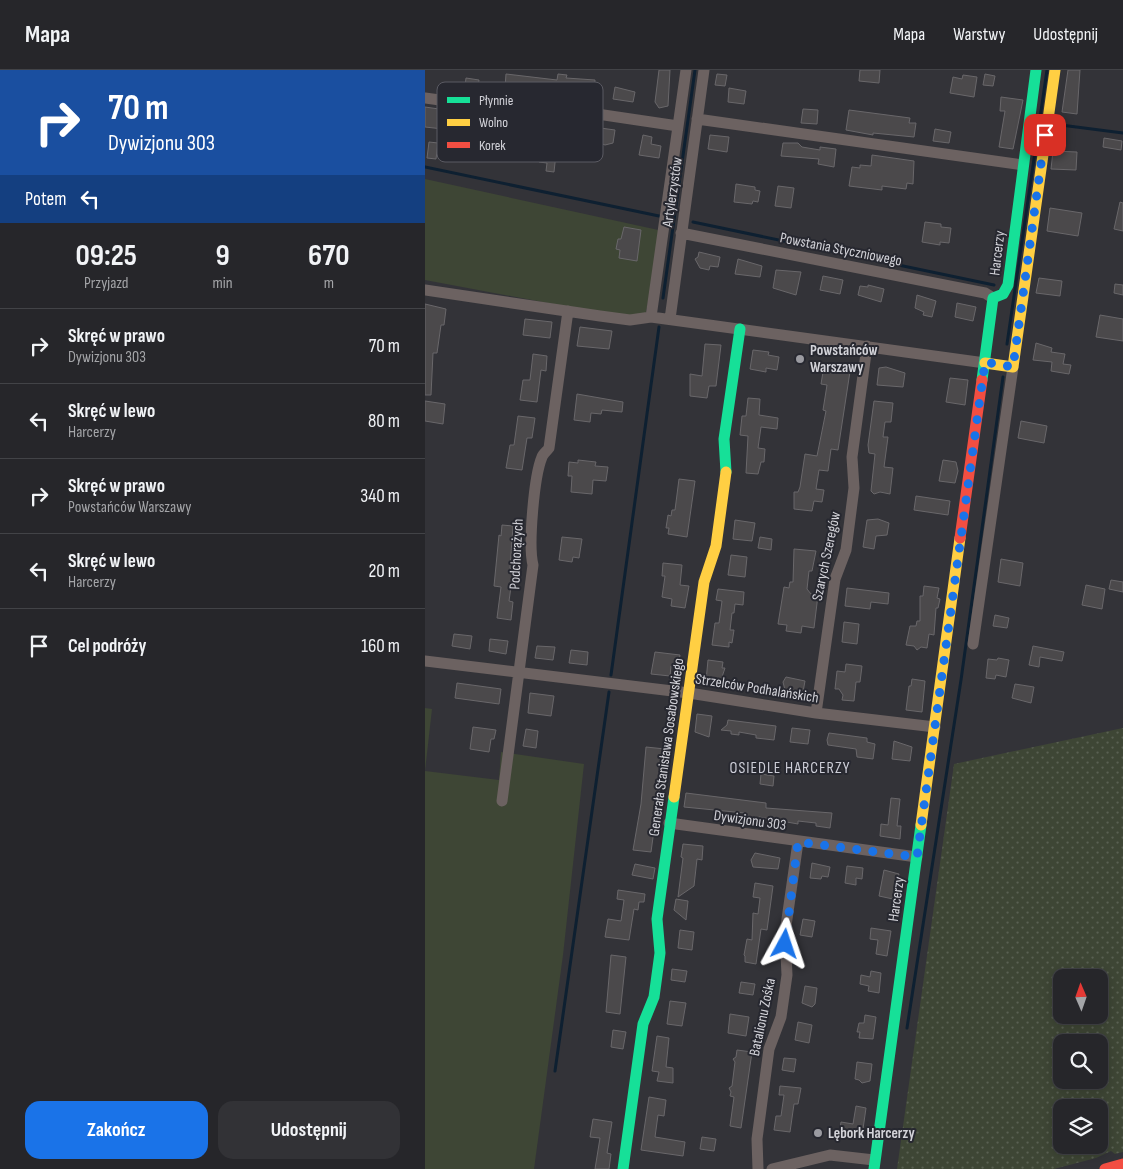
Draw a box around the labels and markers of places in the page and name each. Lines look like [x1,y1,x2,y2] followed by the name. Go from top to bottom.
[1024,114,1066,156] pin
[810,341,878,377] place label: Powstańców Warszawy
[794,353,806,365] marker: Powstańców Warszawy
[828,1124,915,1143] place label: Lębork Harcerzy
[812,1127,824,1139] marker: Lębork Harcerzy

